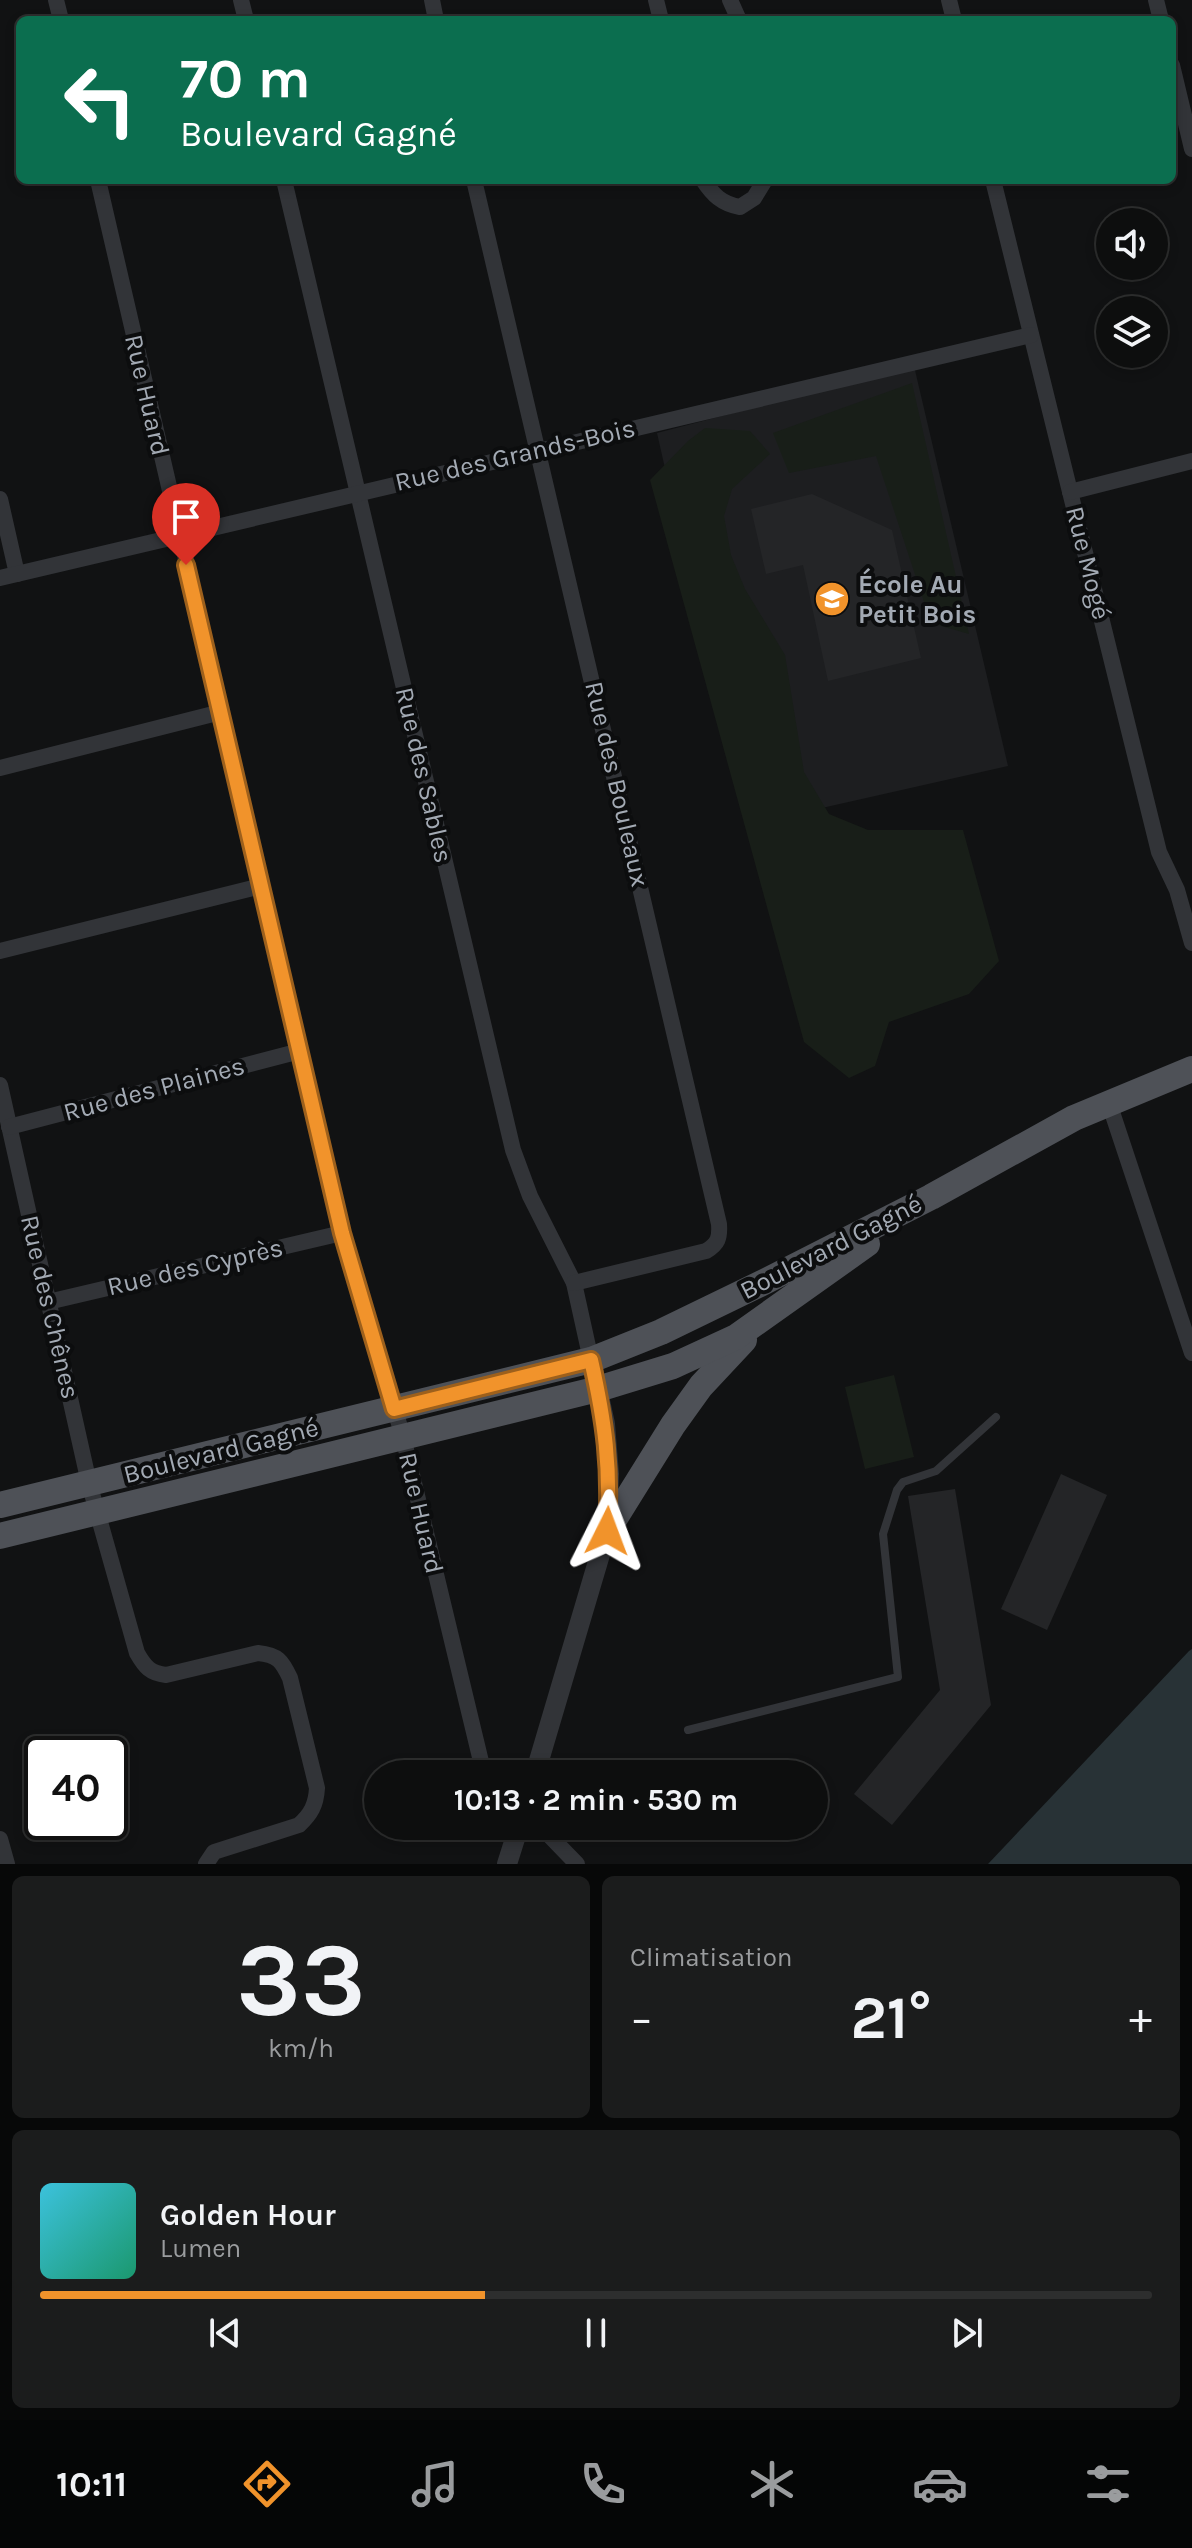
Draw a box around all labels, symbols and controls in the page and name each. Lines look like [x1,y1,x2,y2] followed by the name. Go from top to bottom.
[180,46,311,111] text: 70 m
[48,48,152,152] icon: left
[180,113,457,155] text: Boulevard Gagné
[1096,208,1168,368] map controls
[1096,208,1168,280] button: sound
[1096,296,1168,368] button: layers
[118,331,176,459] street label: Rue Huard
[392,412,638,498] street label: Rue des Grands-Bois
[152,483,220,565] pin
[164,495,208,539] icon: arrive
[1059,503,1117,623] street label: Rue Mogé
[858,568,976,630] place label: École Au Petit Bois
[813,580,851,618] school or university icon: École Au Petit Bois
[578,678,656,890] street label: Rue des Bouleaux
[389,684,459,866] street label: Rue des Sables
[60,1050,248,1128] street label: Rue des Plaines
[735,1188,927,1306] street label: Boulevard Gagné
[14,1212,86,1402] street label: Rue des Chênes
[104,1232,286,1302] street label: Rue des Cyprès
[120,1412,322,1490] street label: Boulevard Gagné
[392,1449,450,1577] street label: Rue Huard
[565,1489,649,1573] position arrow
[24,1736,128,1840] speed limit sign: 40
[454,1782,738,1818] text: 10:13 · 2 min · 530 m
[236,1920,366,2041] text: 33
[630,1942,793,1973] text: Climatisation
[851,1983,932,2053] text: 21°
[630,1993,653,2044] text: −
[1129,1993,1152,2044] text: +
[268,2033,334,2064] text: km/h
[160,2197,336,2233] text: Golden Hour
[160,2233,241,2264] text: Lumen
[203,2311,247,2355] icon: previous
[574,2311,618,2355] icon: pause
[945,2311,989,2355] icon: next
[239,2456,295,2512] icon: directions
[407,2456,463,2512] icon: music
[575,2456,631,2512] icon: phone
[744,2456,800,2512] icon: climate
[912,2456,968,2512] icon: car
[1080,2456,1136,2512] icon: filters
[56,2463,127,2505] text: 10:11

